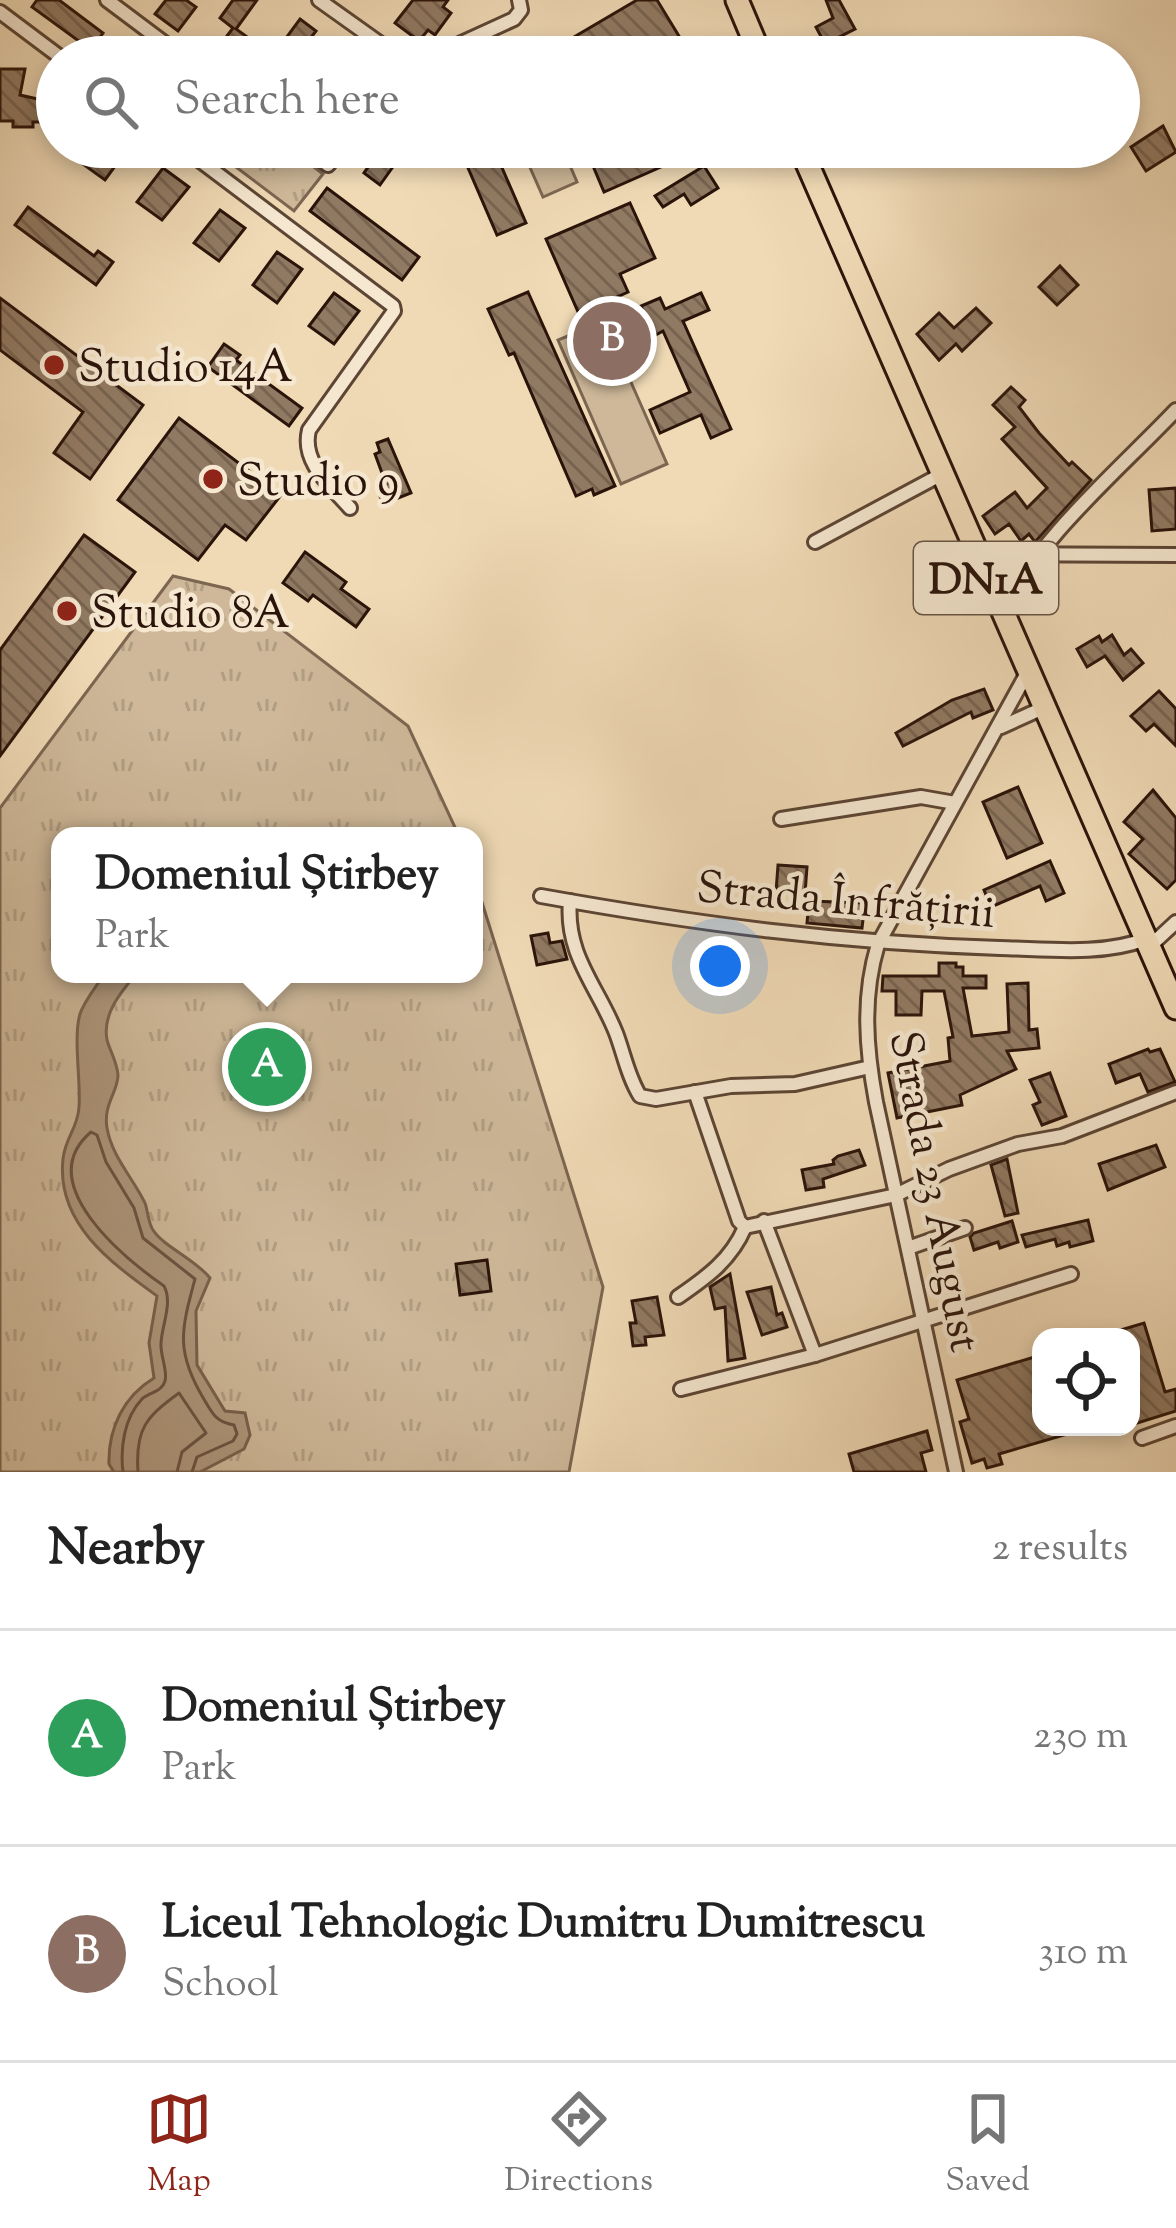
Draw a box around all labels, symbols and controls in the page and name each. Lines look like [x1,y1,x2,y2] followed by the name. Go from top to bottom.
[36,36,1140,168] search box
[78,69,144,135] icon: search
[174,70,400,135] text: Search here
[573,296,651,386] pin: B
[78,338,293,403] place label: Studio 14A
[41,352,67,378] marker: Studio 14A
[237,452,399,517] place label: Studio 9
[200,466,226,492] marker: Studio 9
[914,542,1058,614] road number: DN1A
[91,584,290,649] place label: Studio 8A
[54,598,80,624] marker: Studio 8A
[51,827,483,983] popup
[95,845,439,910] text: Domeniul Știrbey
[694,858,997,949] street label: Strada Înfrățirii
[95,910,170,966] text: Park
[690,936,750,996] your location
[228,1022,306,1112] pin: A
[869,1026,995,1358] street label: Strada 23 August
[1032,1328,1140,1436] map controls
[1032,1328,1140,1436] button: locate
[48,1514,205,1587] text: Nearby
[992,1522,1128,1578] text: 2 results
[162,1677,506,1742] text: Domeniul Știrbey
[71,1710,103,1766] text: A
[1033,1710,1128,1766] text: 230 m
[162,1742,237,1798] text: Park
[162,1893,925,1958] text: Liceul Tehnologic Dumitru Dumitrescu
[75,1926,99,1982] text: B
[1038,1926,1128,1982] text: 310 m
[162,1958,279,2014] text: School
[146,2086,212,2206] tab: Map
[504,2086,653,2206] tab: Directions
[945,2086,1030,2206] tab: Saved

